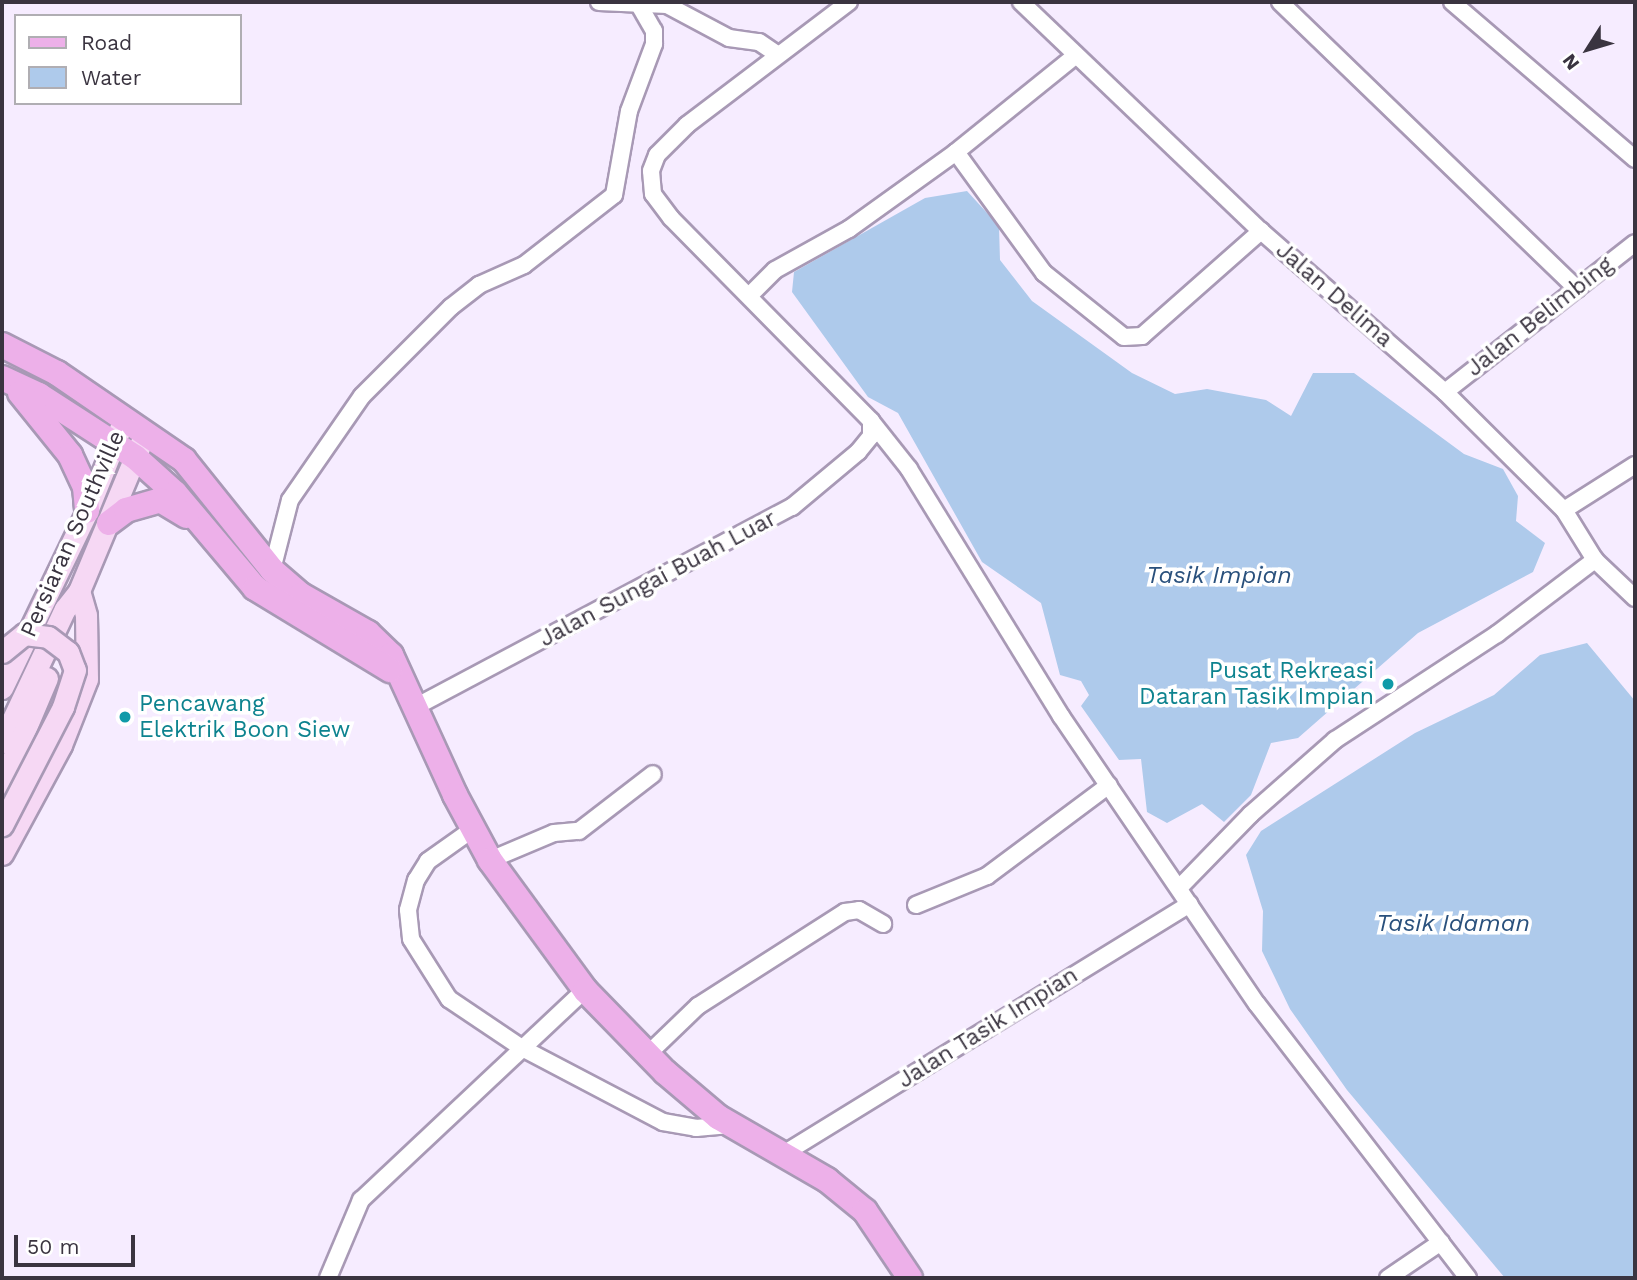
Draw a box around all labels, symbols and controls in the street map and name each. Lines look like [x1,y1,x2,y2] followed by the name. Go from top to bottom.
[14,14,242,105] legend
[1553,14,1623,84] north arrow
[81,30,132,55] text: Road
[1557,49,1584,74] text: N
[81,65,141,90] text: Water
[1270,237,1398,353] street label: Jalan Delima
[1461,251,1619,383] street label: Jalan Belimbing
[15,426,131,642] street label: Persiaran Southville
[535,505,781,653] street label: Jalan Sungai Buah Luar
[1146,562,1292,590] water label: Tasik Impian
[1138,657,1374,711] place label: Pusat Rekreasi Dataran Tasik Impian
[1380,676,1396,692] marker: Pusat Rekreasi Dataran Tasik Impian
[139,690,351,744] place label: Pencawang Elektrik Boon Siew
[117,709,133,725] marker: Pencawang Elektrik Boon Siew
[1376,910,1530,938] water label: Tasik Idaman
[893,961,1083,1095] street label: Jalan Tasik Impian
[18,1220,138,1264] scale bar
[27,1234,79,1259] text: 50 m

